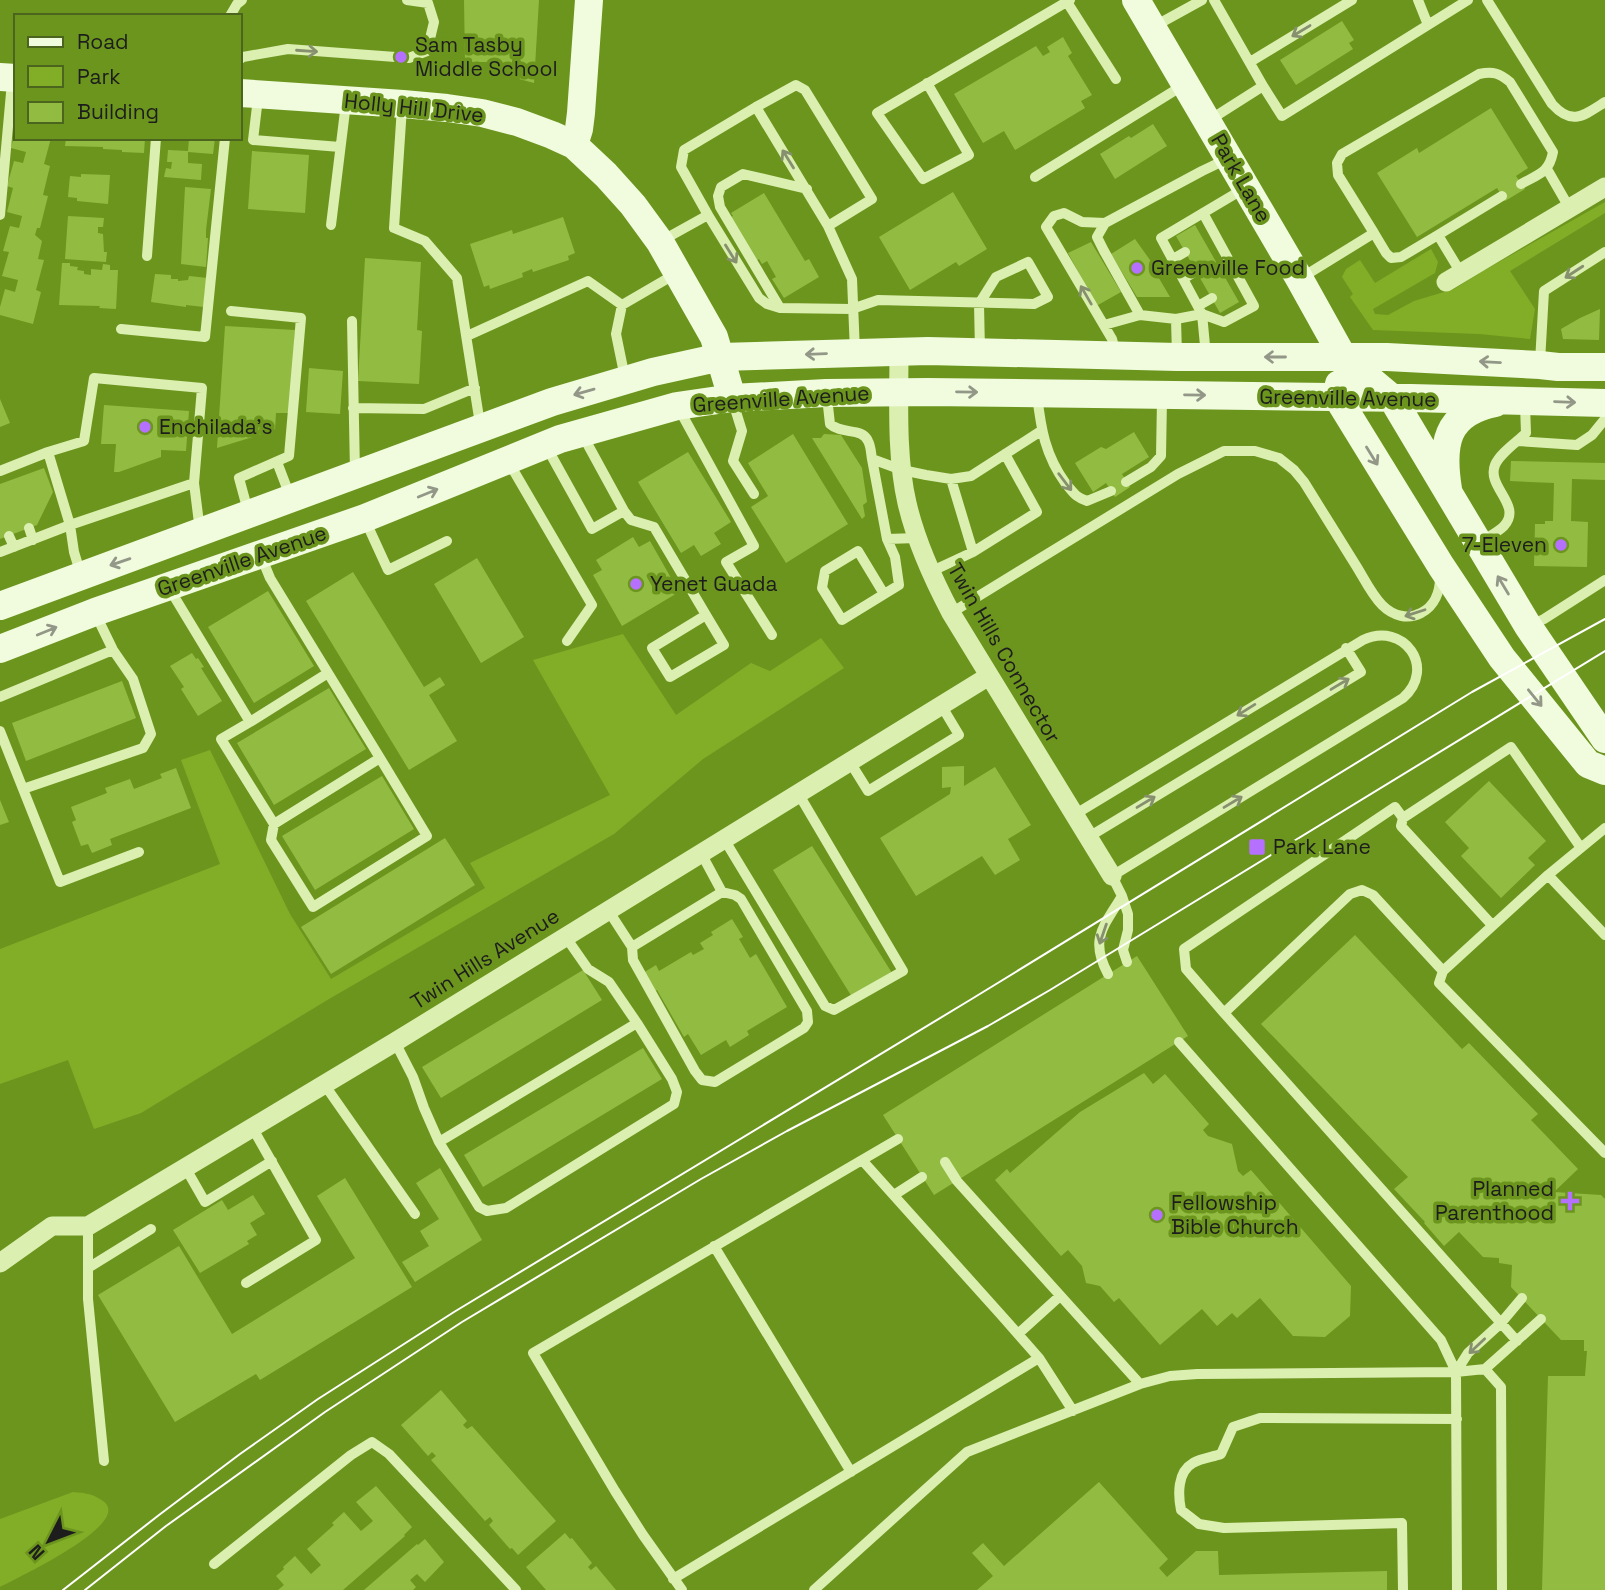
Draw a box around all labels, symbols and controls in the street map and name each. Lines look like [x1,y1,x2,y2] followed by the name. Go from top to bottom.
[14,14,242,140] legend
[1292,24,1312,38] one-way arrow
[77,28,129,55] text: Road
[415,31,558,82] place label: Sam Tasby Middle School
[295,45,317,58] one-way arrow
[393,49,409,65] marker: Sam Tasby Middle School
[77,63,121,90] text: Park
[343,87,485,128] street label: Holly Hill Drive
[77,98,159,125] text: Building
[1205,129,1278,227] street label: Park Lane
[781,149,795,169] one-way arrow
[725,243,739,263] one-way arrow
[1151,254,1305,281] place label: Greenville Food
[1129,260,1145,276] marker: Greenville Food
[1565,265,1585,279] one-way arrow
[1079,285,1093,305] one-way arrow
[804,347,827,360] one-way arrow
[1263,350,1286,364] one-way arrow
[1479,356,1502,369] one-way arrow
[692,379,870,418] street label: Greenville Avenue
[1259,382,1437,413] street label: Greenville Avenue
[956,385,979,399] one-way arrow
[573,387,595,400] one-way arrow
[1184,389,1207,402] one-way arrow
[1553,395,1576,409] one-way arrow
[159,413,273,440] place label: Enchilada's
[137,419,153,435] marker: Enchilada's
[1366,445,1380,465] one-way arrow
[1058,472,1072,491] one-way arrow
[417,485,438,498] one-way arrow
[154,519,330,602] street label: Greenville Avenue
[1462,531,1547,558] place label: 7-Eleven
[1553,537,1569,553] marker: 7-Eleven
[110,556,132,569] one-way arrow
[942,558,1067,748] street label: Twin Hills Connector
[650,570,777,597] place label: Yenet Guada
[628,576,644,592] marker: Yenet Guada
[1495,576,1509,596] one-way arrow
[1404,608,1426,621] one-way arrow
[36,623,58,636] one-way arrow
[1330,677,1350,691] one-way arrow
[1527,688,1543,706] one-way arrow
[1237,703,1257,717] one-way arrow
[1135,795,1155,809] one-way arrow
[1222,795,1242,809] one-way arrow
[1273,833,1371,860] place label: Park Lane
[1247,837,1267,857] marker: Park Lane
[405,902,564,1015] street label: Twin Hills Avenue
[1096,923,1108,944] one-way arrow
[1435,1175,1554,1226] place label: Planned Parenthood
[1171,1189,1299,1240] place label: Fellowship Bible Church
[1560,1191,1580,1211] marker: Planned Parenthood
[1149,1207,1165,1223] marker: Fellowship Bible Church
[1469,1337,1486,1354] one-way arrow
[14,1506,84,1576] north arrow
[23,1539,50,1565] text: N

